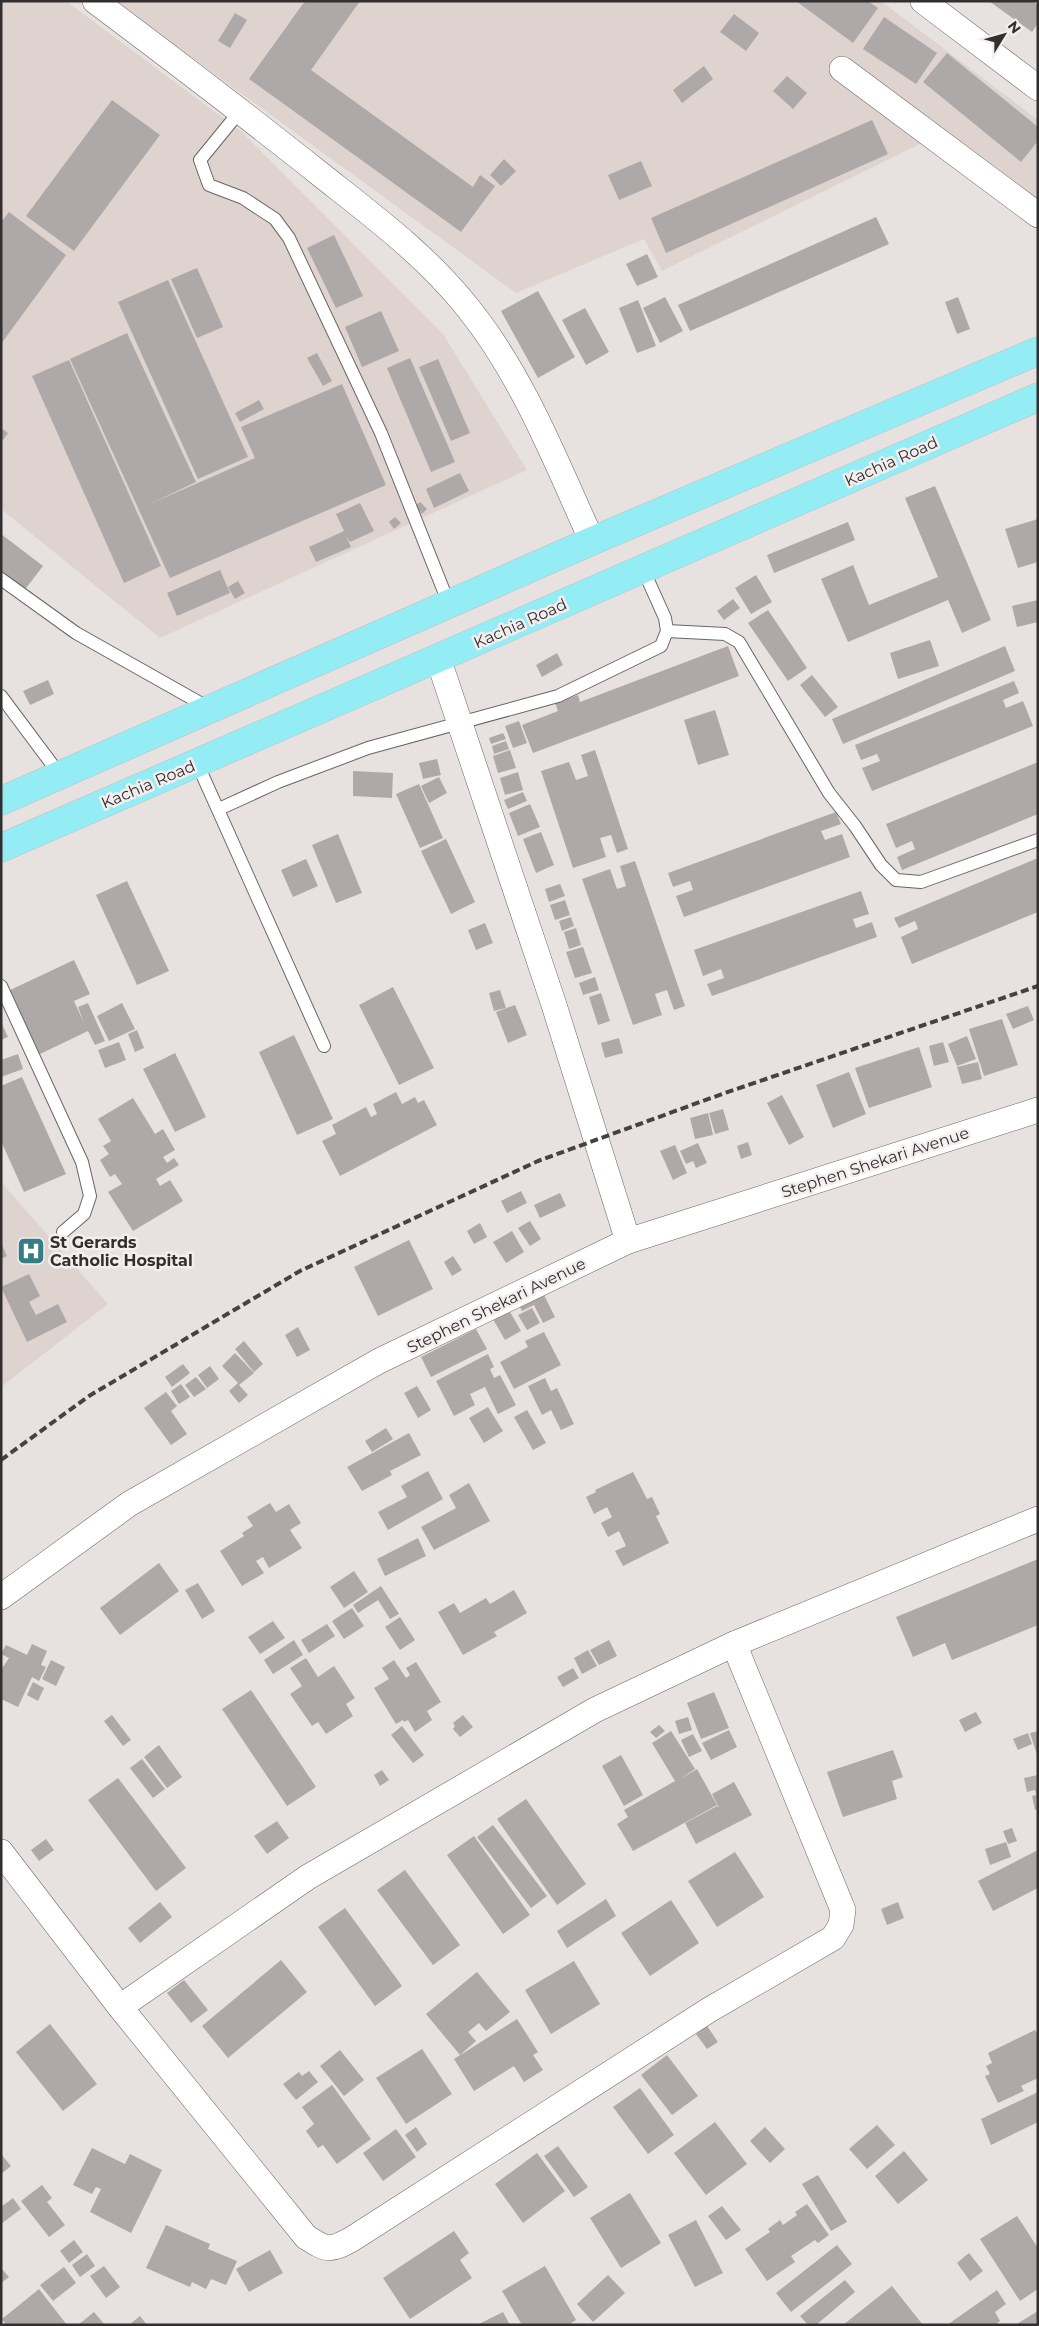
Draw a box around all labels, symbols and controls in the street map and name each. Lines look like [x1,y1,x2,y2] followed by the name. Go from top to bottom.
[979,10,1029,60] north arrow
[1004,17,1025,37] text: N
[842,432,941,490] street label: Kachia Road
[471,594,570,652] street label: Kachia Road
[98,756,198,813] street label: Kachia Road
[779,1123,971,1202] street label: Stephen Shekari Avenue
[50,1233,193,1270] place label: St Gerards Catholic Hospital
[16,1236,46,1266] hospital icon: St Gerards Catholic Hospital
[404,1254,589,1357] street label: Stephen Shekari Avenue

